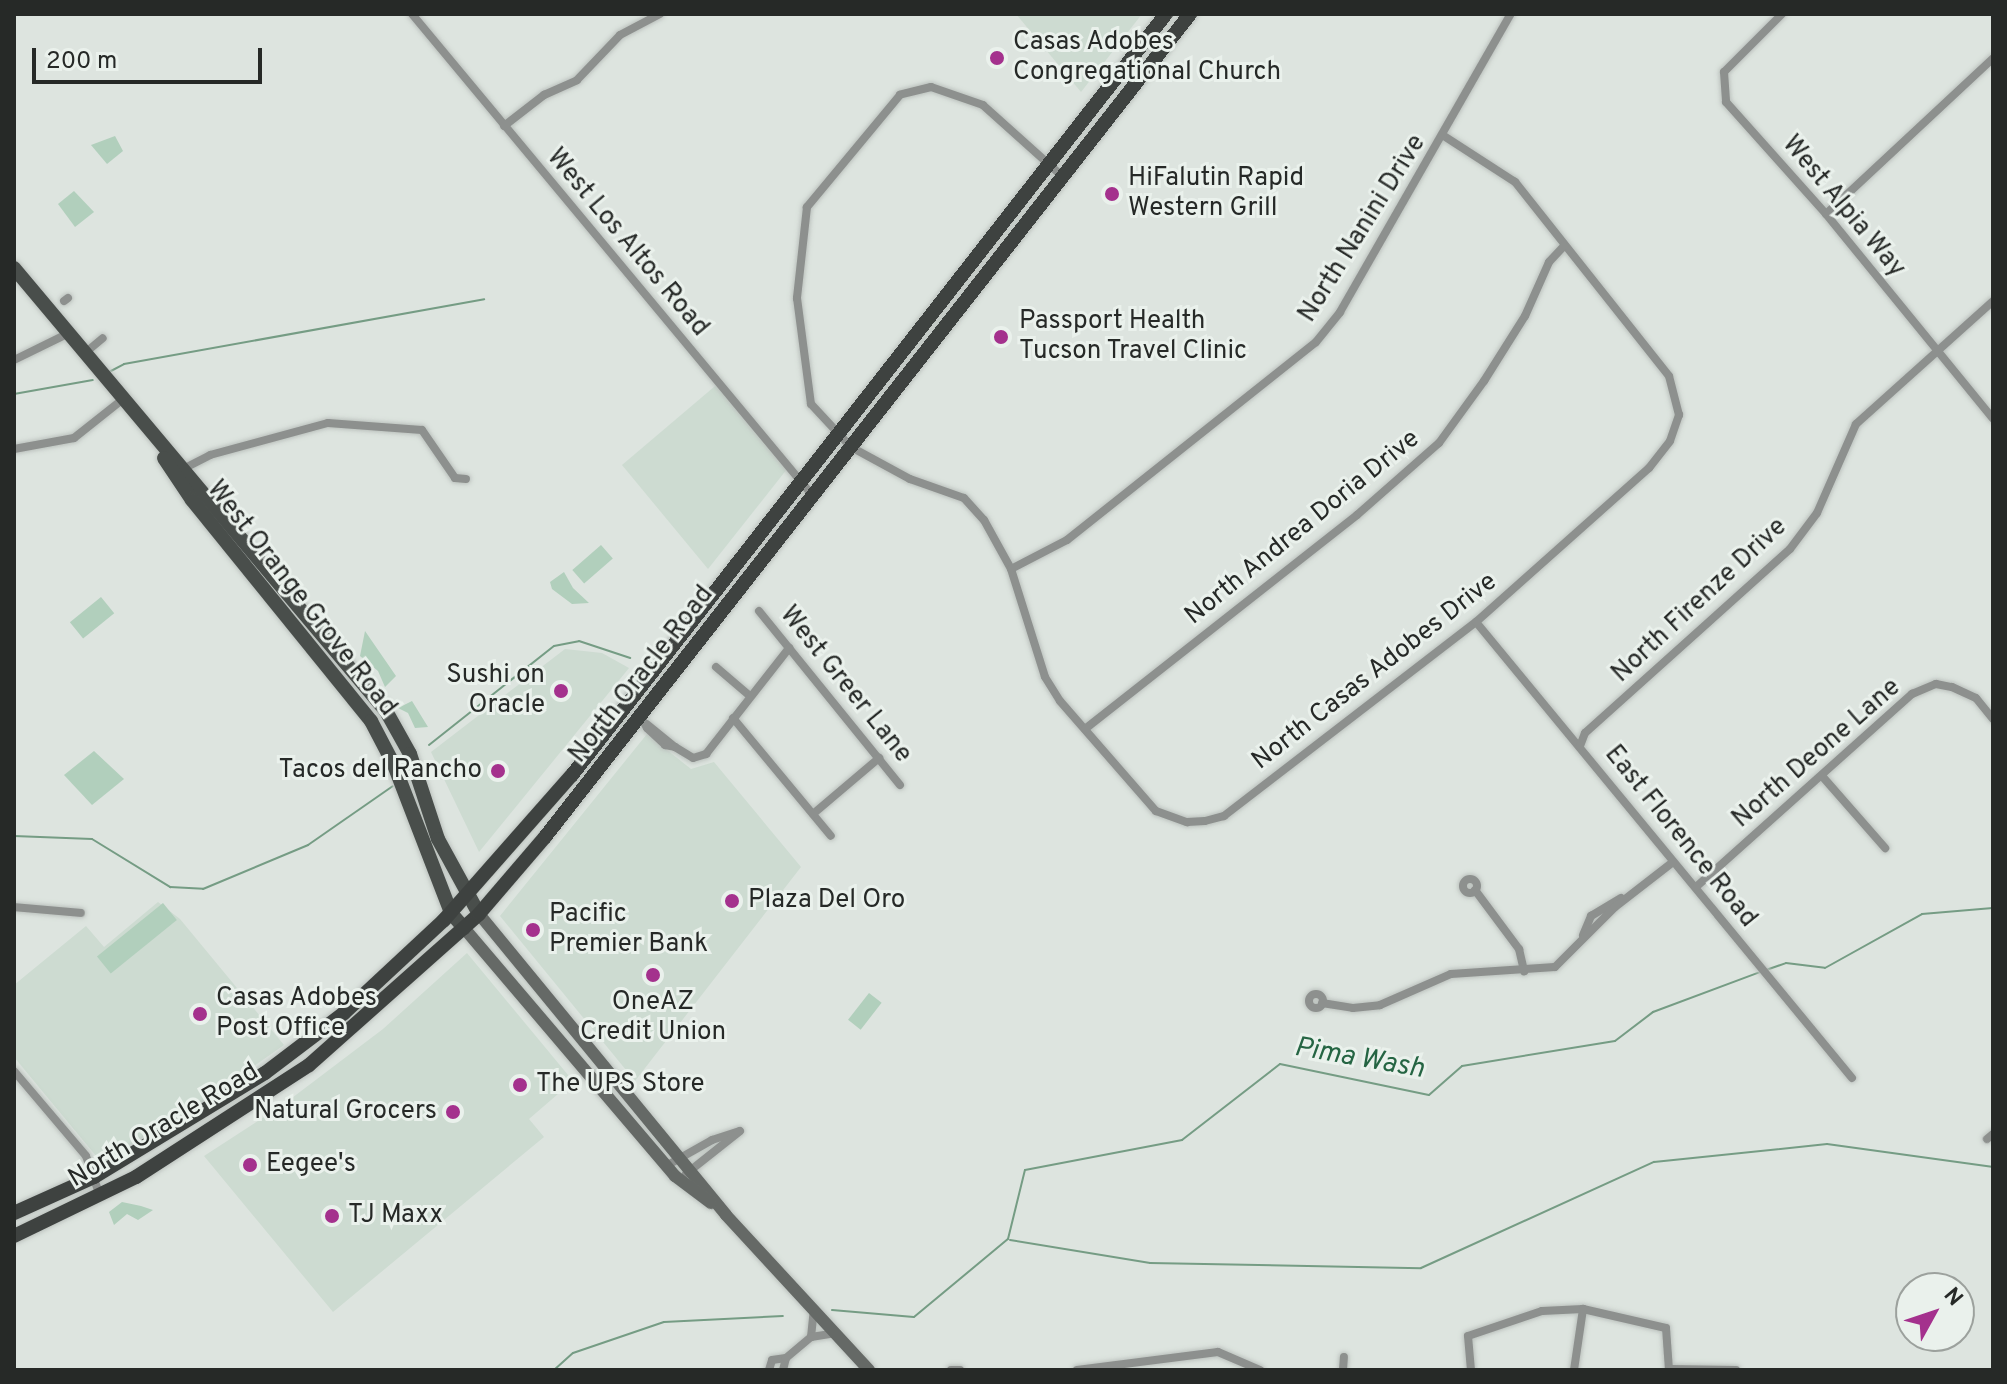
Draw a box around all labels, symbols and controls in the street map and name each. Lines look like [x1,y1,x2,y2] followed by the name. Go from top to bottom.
[1013,27,1281,88] place label: Casas Adobes Congregational Church
[36,32,266,82] scale bar
[46,47,117,77] text: 200 m
[988,49,1006,67] marker: Casas Adobes Congregational Church
[1293,129,1433,329] street label: North Nanini Drive
[1774,129,1912,285] street label: West Alpia Way
[539,142,715,344] street label: West Los Altos Road
[1128,163,1304,224] place label: HiFalutin Rapid Western Grill
[1103,185,1121,203] marker: HiFalutin Rapid Western Grill
[1019,306,1248,368] place label: Passport Health Tucson Travel Clinic
[990,326,1012,348] marker: Passport Health Tucson Travel Clinic
[1179,423,1427,633] street label: North Andrea Doria Drive
[199,475,403,723] street label: West Orange Grove Road
[1606,512,1794,690] street label: North Firenze Drive
[1246,566,1504,778] street label: North Casas Adobes Drive
[563,580,721,770] street label: North Oracle Road
[772,600,918,770] street label: West Greer Lane
[446,660,545,722] place label: Sushi on Oracle
[1727,673,1907,835] street label: North Deone Lane
[552,682,570,700] marker: Sushi on Oracle
[1597,740,1763,934] street label: East Florence Road
[279,755,482,787] place label: Tacos del Rancho
[489,762,507,780] marker: Tacos del Rancho
[748,885,905,917] place label: Plaza Del Oro
[723,892,741,910] marker: Plaza Del Oro
[549,899,708,960] place label: Pacific Premier Bank
[524,921,542,939] marker: Pacific Premier Bank
[644,966,662,984] marker: OneAZ Credit Union
[216,983,378,1044] place label: Casas Adobes Post Office
[580,987,726,1048] place label: OneAZ Credit Union
[191,1005,209,1023] marker: Casas Adobes Post Office
[1291,1031,1427,1087] water label: Pima Wash
[63,1057,265,1195] street label: North Oracle Road
[536,1069,704,1101] place label: The UPS Store
[511,1076,529,1094] marker: The UPS Store
[254,1096,437,1128] place label: Natural Grocers
[444,1103,462,1121] marker: Natural Grocers
[266,1149,356,1181] place label: Eegee's
[241,1156,259,1174] marker: Eegee's
[348,1200,443,1232] place label: TJ Maxx
[323,1207,341,1225] marker: TJ Maxx
[1895,1272,1975,1352] north arrow
[1937,1283,1968,1312] text: N

